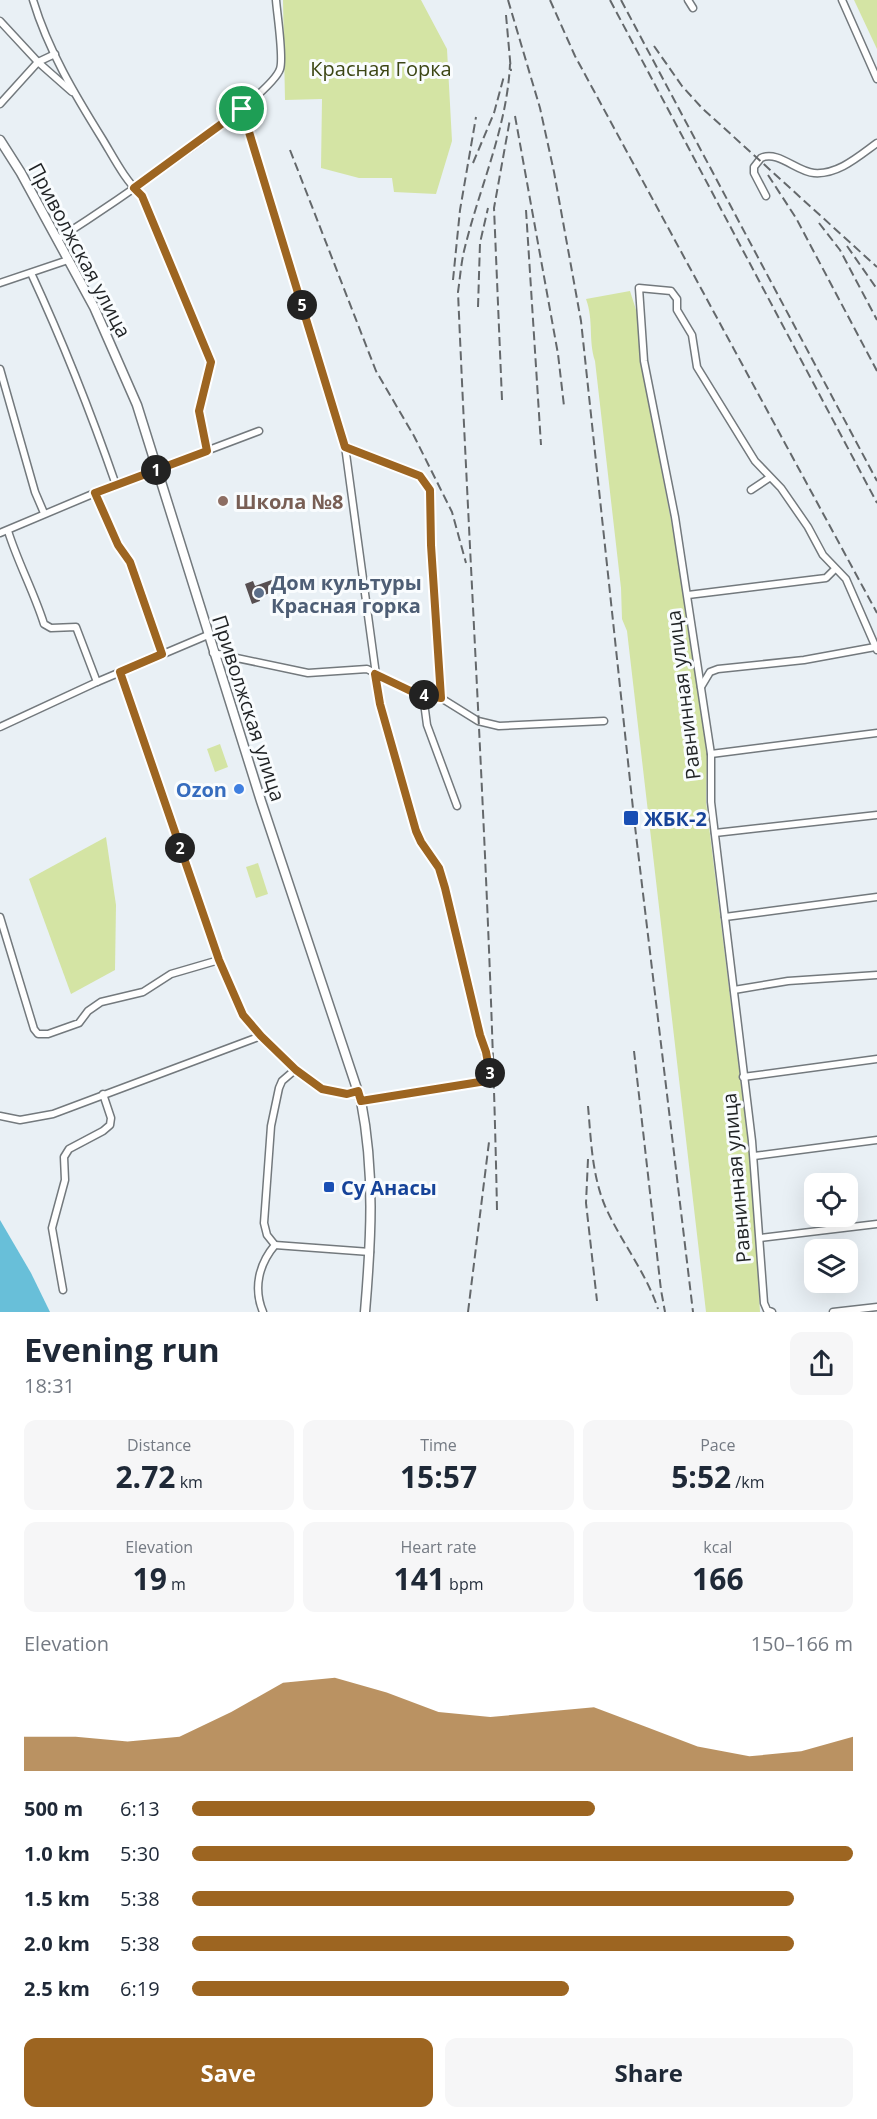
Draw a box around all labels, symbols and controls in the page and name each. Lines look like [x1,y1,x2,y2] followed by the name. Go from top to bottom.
[310,55,452,82] park label: Красная Горка
[216,83,267,134] pin
[225,92,258,125] icon: arrive
[22,158,138,342] street label: Приволжская улица
[287,290,317,320] pin: 5
[297,294,307,316] text: 5
[141,455,171,485] pin: 1
[151,459,161,481] text: 1
[235,488,344,515] place label: Школа №8
[216,494,230,508] marker: Школа №8
[271,569,422,619] place label: Дом культуры Красная горка
[252,586,266,600] marker: Дом культуры Красная горка
[659,609,707,781] street label: Равнинная улица
[206,611,292,805] street label: Приволжская улица
[409,680,439,710] pin: 4
[419,684,429,706] text: 4
[176,776,227,803] place label: Ozon
[232,782,246,796] marker: Ozon
[644,805,707,832] place label: ЖБК-2
[622,809,640,827] marker: ЖБК-2
[165,833,195,863] pin: 2
[175,837,185,859] text: 2
[475,1058,505,1088] pin: 3
[485,1062,495,1084] text: 3
[715,1092,757,1264] street label: Равнинная улица
[804,1173,858,1293] map controls
[804,1173,858,1227] button: locate
[341,1174,437,1201] place label: Су Анасы
[322,1180,336,1194] marker: Су Анасы
[804,1239,858,1293] button: layers
[24,1327,220,1372] text: Evening run
[790,1332,853,1395] button: share
[24,1372,75,1399] text: 18:31
[127,1434,191,1456] text: Distance
[420,1434,457,1456] text: Time
[700,1434,735,1456] text: Pace
[115,1456,175,1497] text: 2.72
[400,1456,477,1497] text: 15:57
[671,1456,731,1497] text: 5:52
[175,1471,203,1493] text: km
[731,1471,764,1493] text: /km
[125,1536,193,1558] text: Elevation
[400,1536,477,1558] text: Heart rate
[703,1536,732,1558] text: kcal
[133,1558,167,1599] text: 19
[393,1558,445,1599] text: 141
[692,1558,744,1599] text: 166
[167,1573,186,1595] text: m
[445,1573,484,1595] text: bpm
[24,1630,109,1657] text: Elevation
[751,1630,853,1657] text: 150–166 m
[24,1795,83,1822] text: 500 m
[120,1795,160,1822] text: 6:13
[24,1840,90,1867] text: 1.0 km
[120,1840,160,1867] text: 5:30
[24,1885,90,1912] text: 1.5 km
[120,1885,160,1912] text: 5:38
[24,1930,90,1957] text: 2.0 km
[120,1930,160,1957] text: 5:38
[24,1975,90,2002] text: 2.5 km
[120,1975,160,2002] text: 6:19
[24,2038,433,2107] button: Save
[445,2038,853,2107] button: Share

